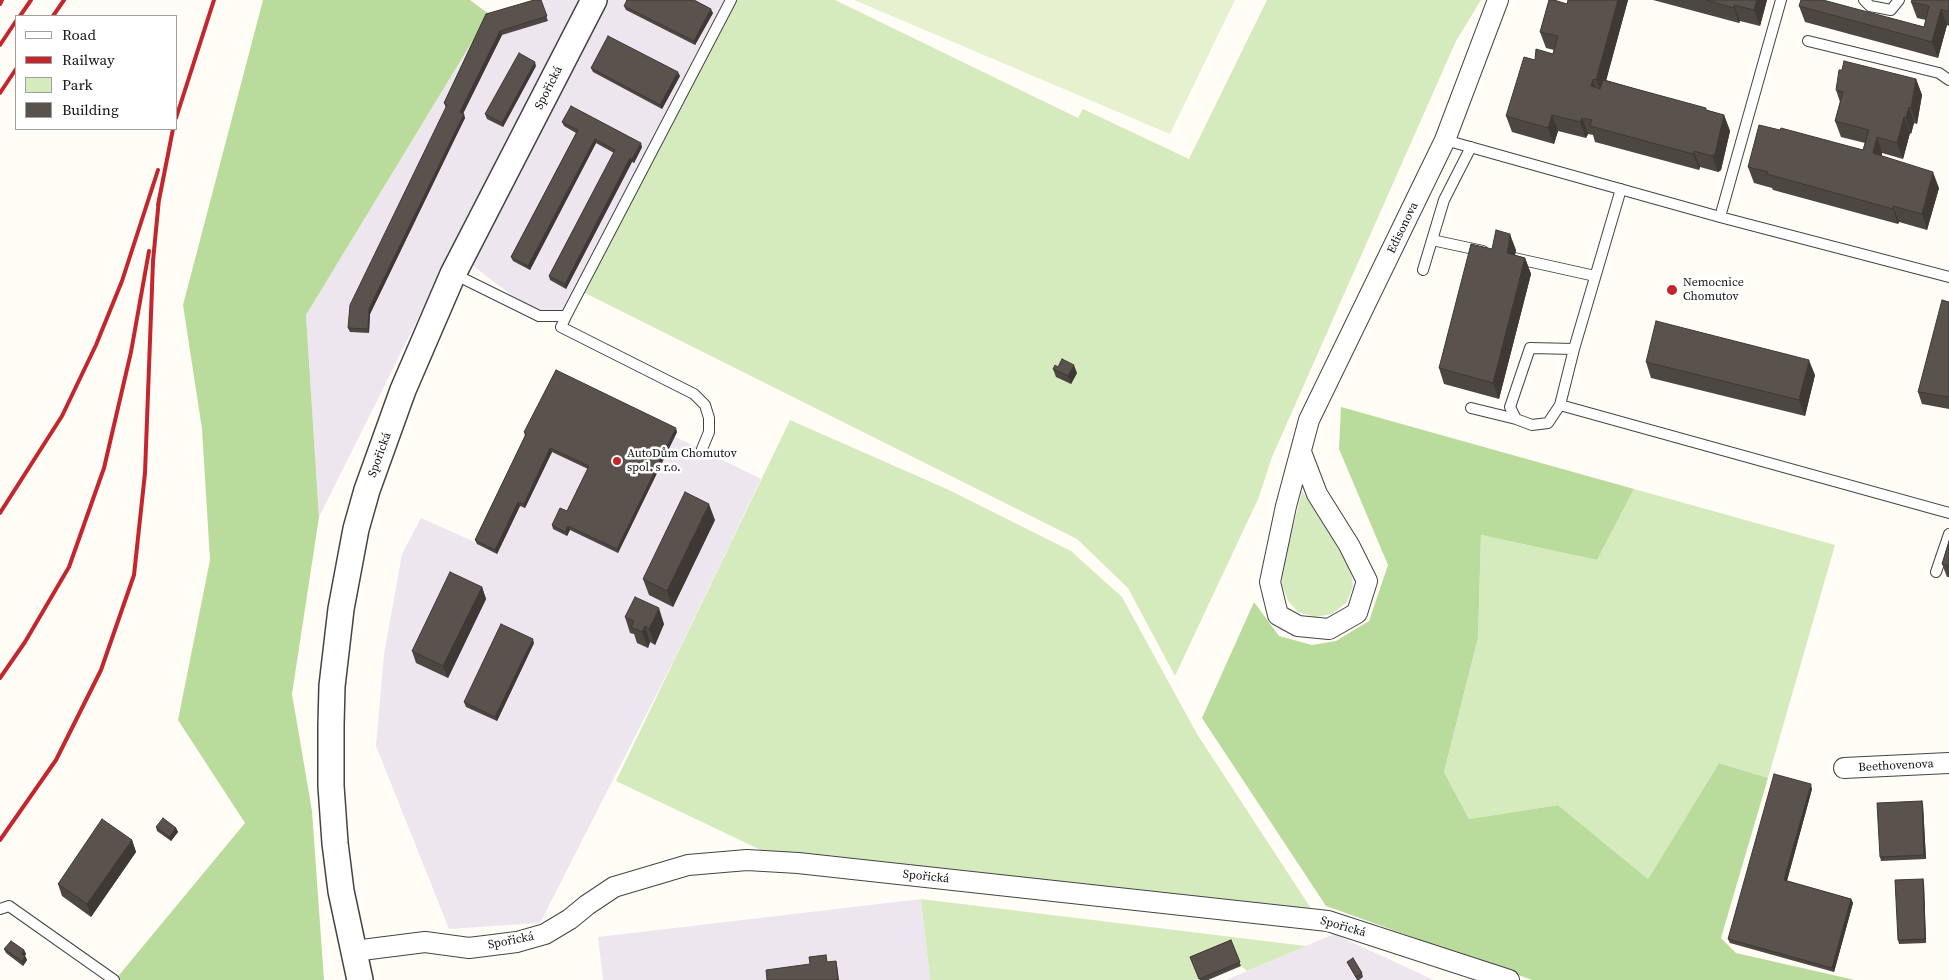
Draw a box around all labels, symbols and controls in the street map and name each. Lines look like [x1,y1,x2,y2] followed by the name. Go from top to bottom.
[15,15,178,130] legend
[62,24,96,45] text: Road
[62,49,115,70] text: Railway
[532,64,566,112] street label: Spořická
[62,74,93,95] text: Park
[62,99,119,120] text: Building
[1384,200,1422,256] street label: Edisonova
[1683,276,1744,304] place label: Nemocnice Chomutov
[1665,283,1679,297] marker: Nemocnice Chomutov
[365,431,395,479] street label: Spořická
[627,447,737,475] place label: AutoDům Chomutov spol. s r.o.
[611,455,623,467] marker: AutoDům Chomutov spol. s r.o.
[1858,757,1934,775] street label: Beethovenova
[902,867,950,887] street label: Spořická
[1319,914,1367,940] street label: Spořická
[487,929,535,953] street label: Spořická

